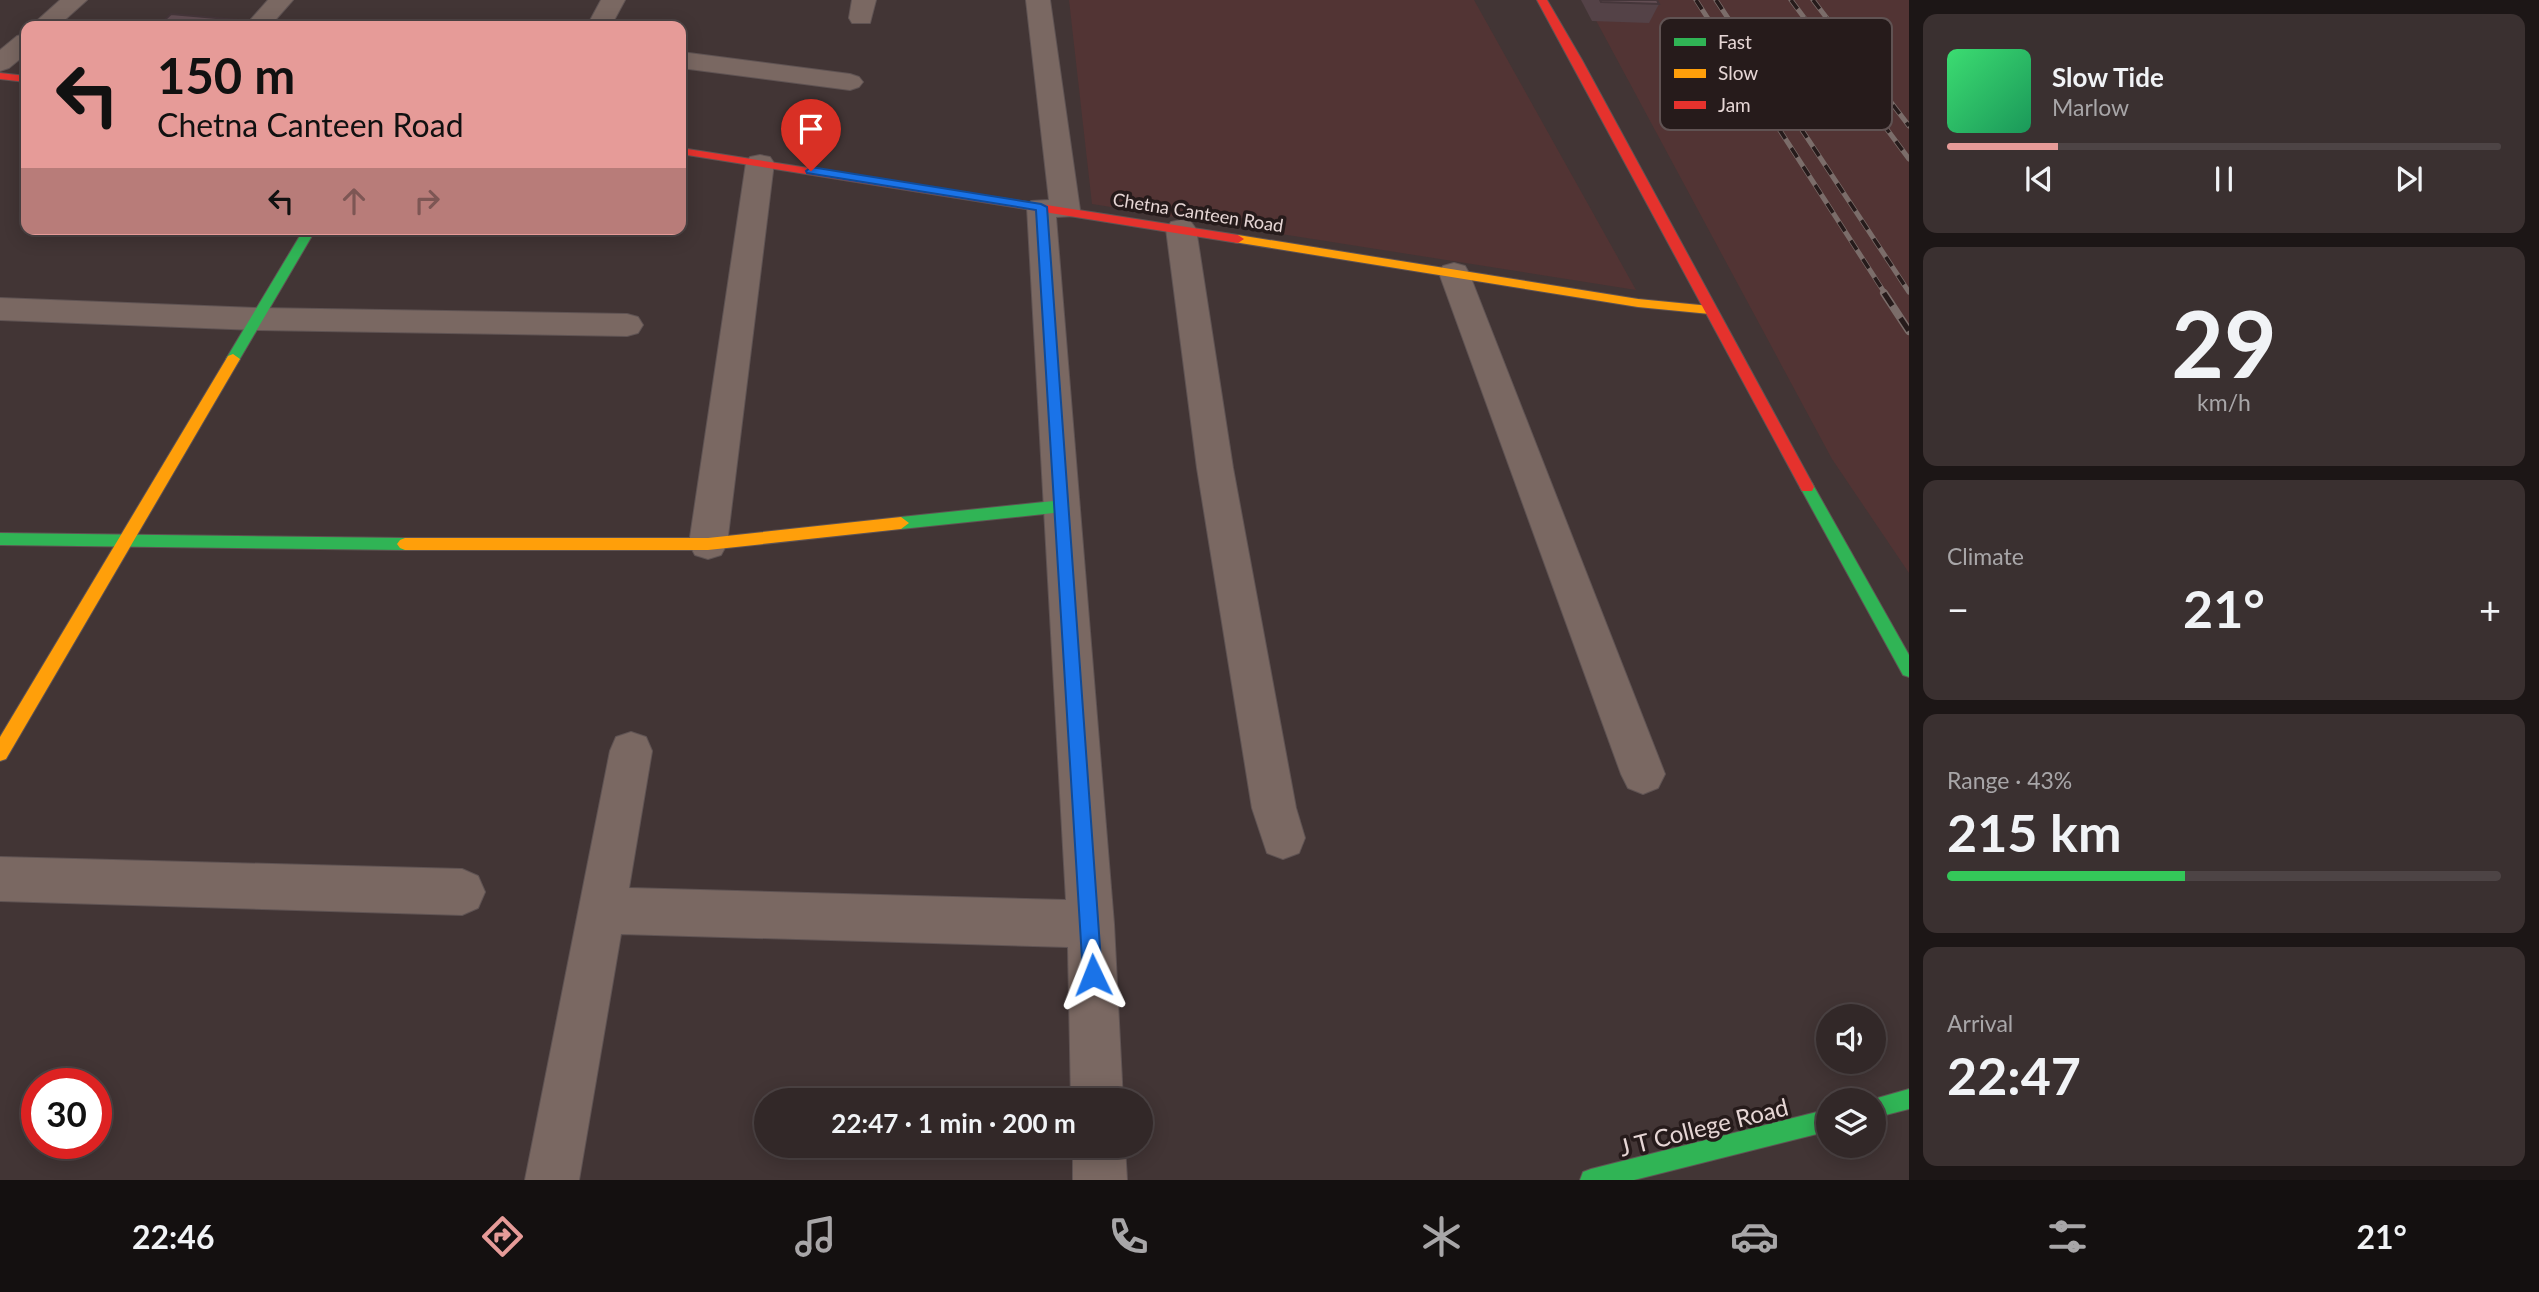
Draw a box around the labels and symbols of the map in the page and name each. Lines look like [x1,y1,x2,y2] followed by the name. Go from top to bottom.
[1660,18,1892,130] legend
[1718,30,1752,53] text: Fast
[1718,61,1758,84] text: Slow
[1718,93,1751,116] text: Jam
[781,99,841,171] pin
[1111,188,1285,236] street label: Chetna Canteen Road
[1056,938,1130,1012] position arrow
[21,1068,112,1159] speed limit sign: 30
[1616,1092,1791,1162] street label: J T College Road

